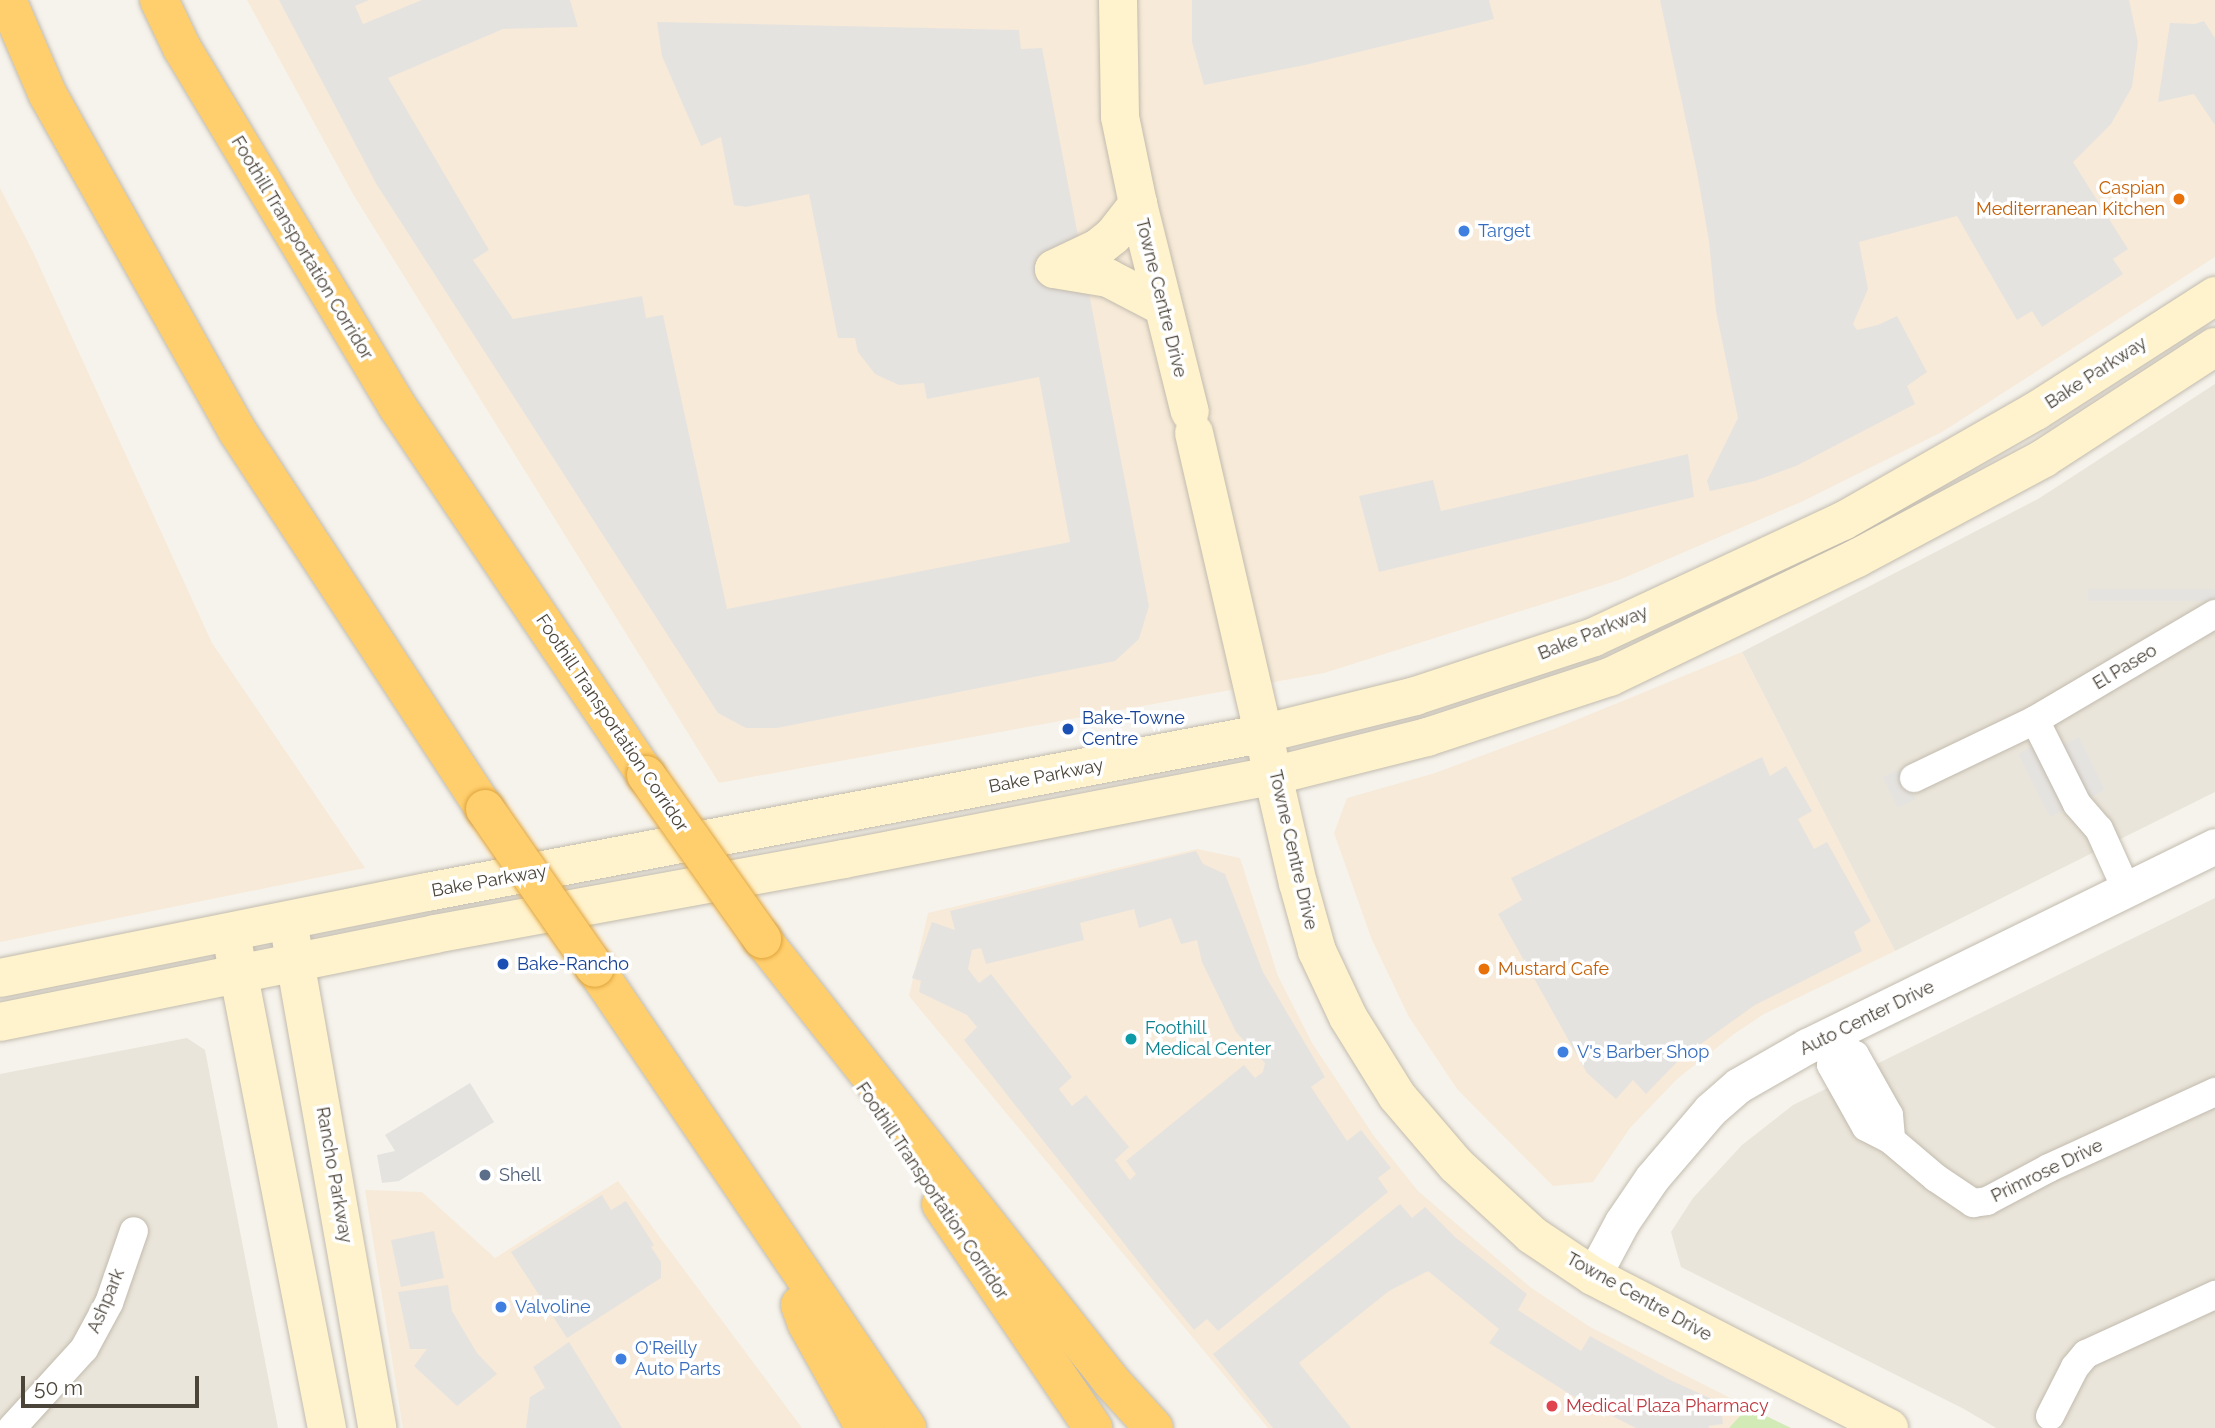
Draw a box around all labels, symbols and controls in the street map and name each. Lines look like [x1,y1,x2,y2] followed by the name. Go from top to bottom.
[226,132,378,364] street label: Foothill Transportation Corridor
[1976,178,2165,220] place label: Caspian Mediterranean Kitchen
[2171,191,2187,207] marker: Caspian Mediterranean Kitchen
[1131,216,1191,380] street label: Towne Centre Drive
[1478,220,1531,242] place label: Target
[1456,223,1472,239] marker: Target
[2041,332,2151,414] street label: Bake Parkway
[1535,601,1651,665] street label: Bake Parkway
[531,610,693,836] street label: Foothill Transportation Corridor
[2089,639,2161,695] street label: El Paseo
[1082,708,1185,750] place label: Bake-Towne Centre
[1060,721,1076,737] marker: Bake-Towne Centre
[987,754,1105,798] street label: Bake Parkway
[1264,768,1322,932] street label: Towne Centre Drive
[430,860,548,902] street label: Bake Parkway
[517,953,629,975] place label: Bake-Rancho
[495,956,511,972] marker: Bake-Rancho
[1498,958,1609,980] place label: Mustard Cafe
[1476,961,1492,977] marker: Mustard Cafe
[1796,976,1938,1060] street label: Auto Center Drive
[1145,1018,1272,1060] place label: Foothill Medical Center
[1123,1031,1139,1047] marker: Foothill Medical Center
[1577,1041,1710,1063] place label: V's Barber Shop
[1555,1044,1571,1060] marker: V's Barber Shop
[851,1078,1013,1304] street label: Foothill Transportation Corridor
[311,1105,357,1245] street label: Rancho Parkway
[1988,1135,2106,1207] street label: Primrose Drive
[499,1164,541,1186] place label: Shell
[477,1167,493,1183] marker: Shell
[1562,1248,1716,1346] street label: Towne Centre Drive
[83,1265,129,1337] street label: Ashpark
[515,1296,591,1318] place label: Valvoline
[493,1299,509,1315] marker: Valvoline
[635,1338,721,1380] place label: O'Reilly Auto Parts
[613,1351,629,1367] marker: O'Reilly Auto Parts
[24,1362,203,1406] scale bar
[34,1375,83,1400] text: 50 m
[1566,1395,1769,1417] place label: Medical Plaza Pharmacy
[1544,1398,1560,1414] marker: Medical Plaza Pharmacy

